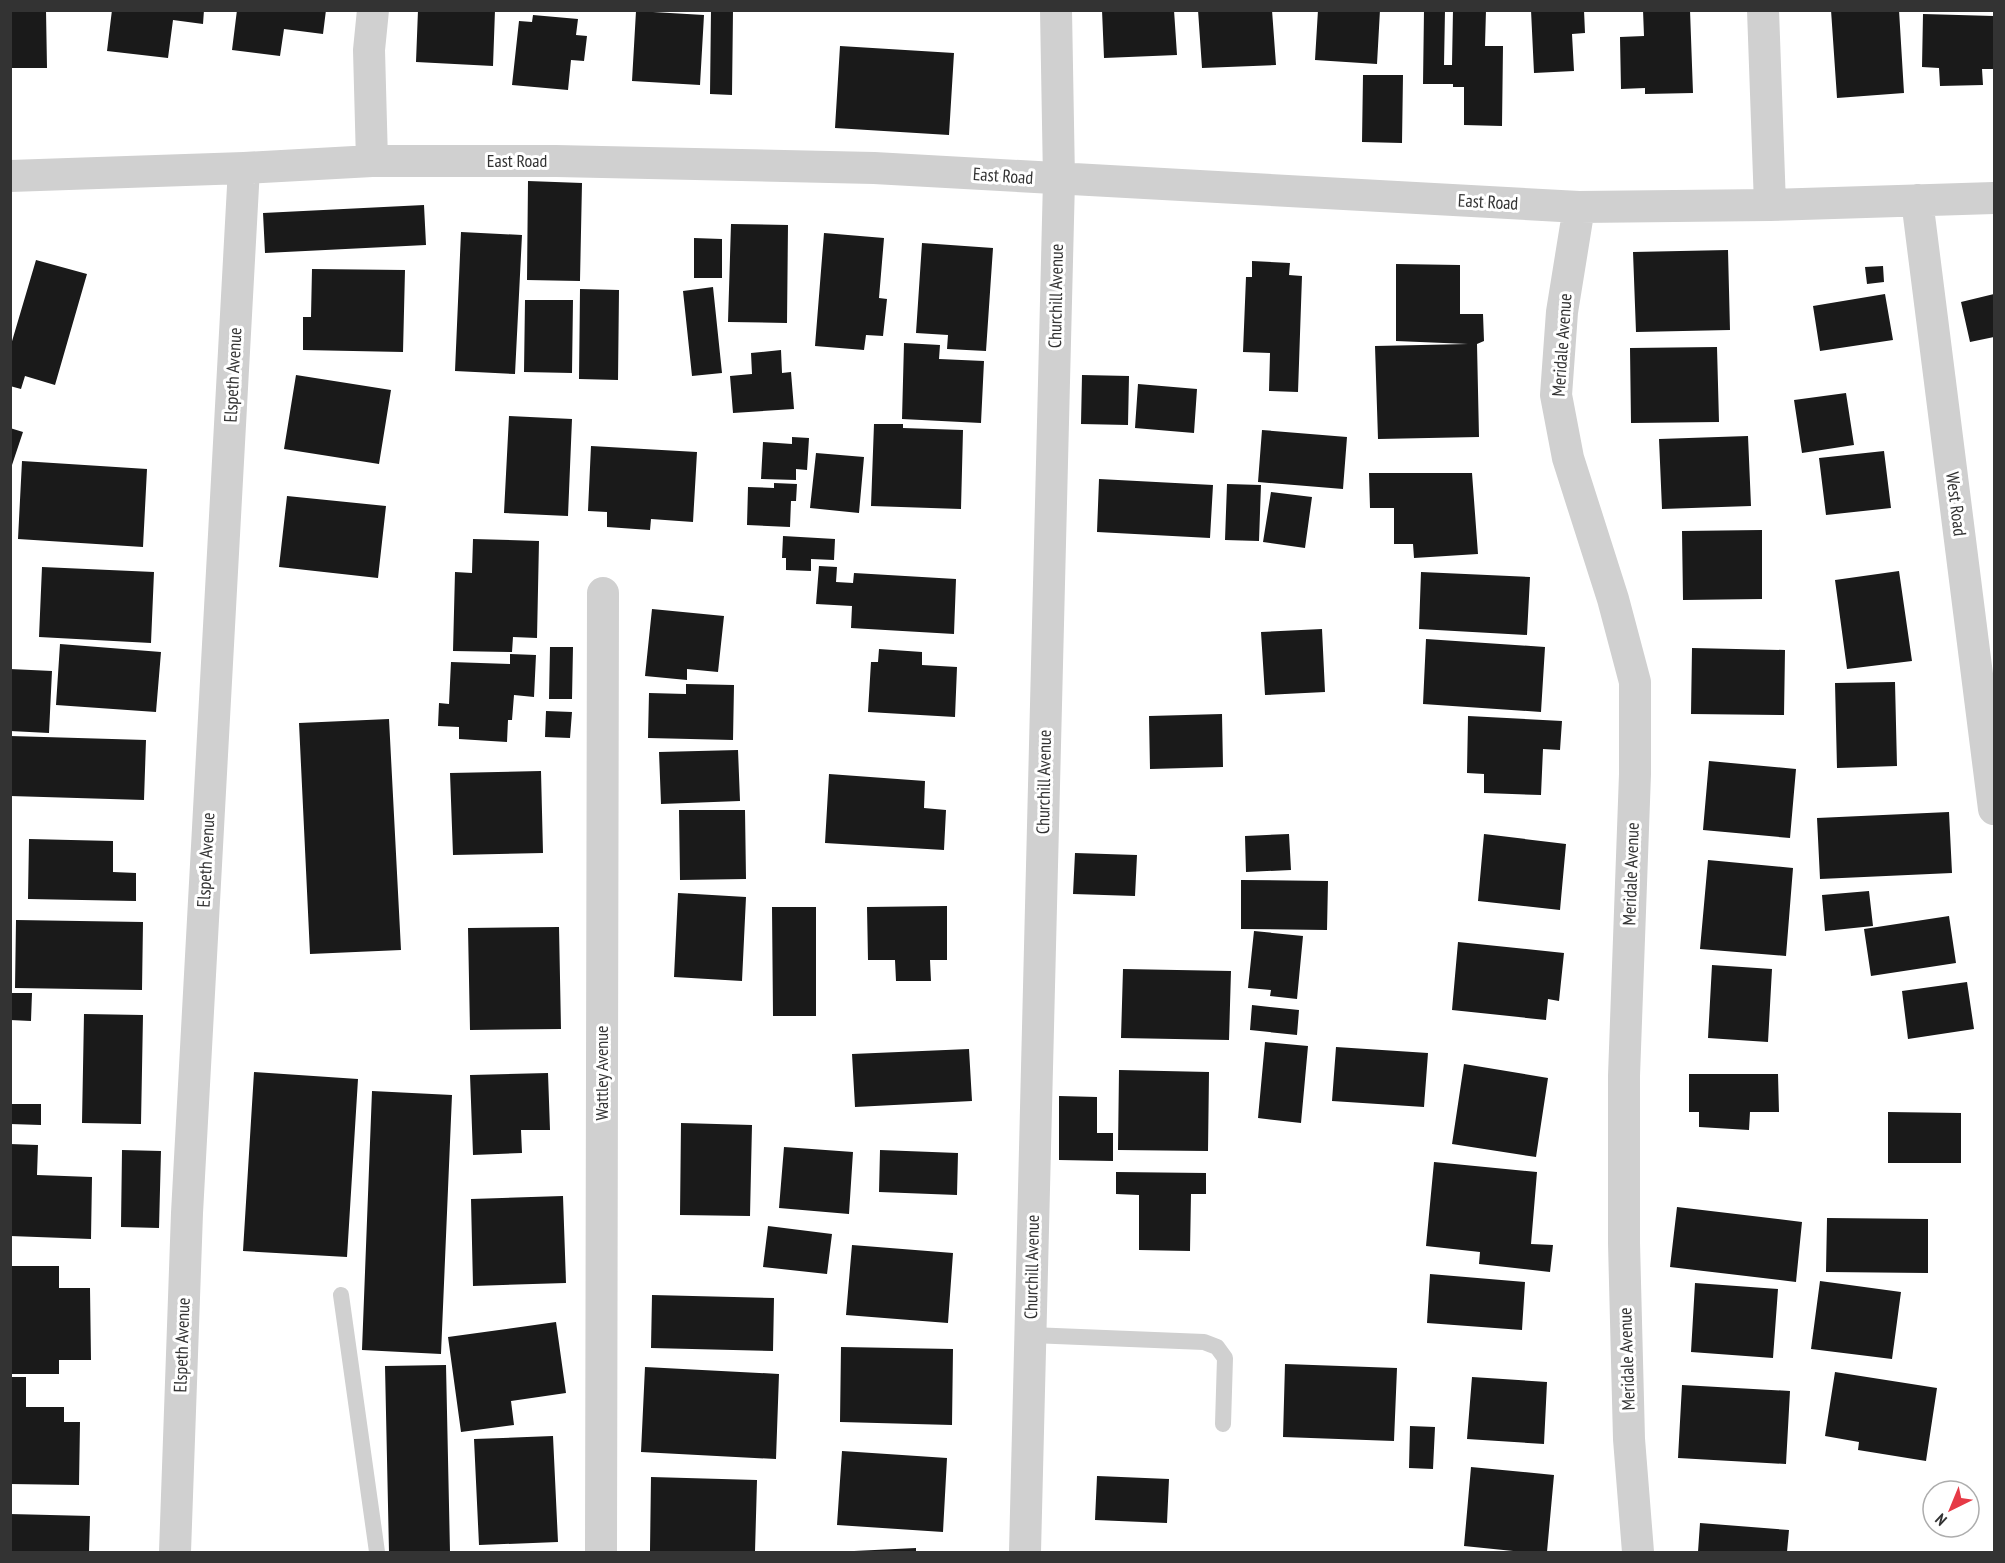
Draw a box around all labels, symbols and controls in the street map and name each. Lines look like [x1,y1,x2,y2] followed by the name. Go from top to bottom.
[487,149,547,172] street label: East Road
[972,162,1034,189] street label: East Road
[1457,188,1519,215] street label: East Road
[1043,244,1068,348] street label: Churchill Avenue
[1546,293,1577,397] street label: Meridale Avenue
[219,327,246,423] street label: Elspeth Avenue
[1941,471,1972,537] street label: West Road
[1031,730,1056,834] street label: Churchill Avenue
[192,812,219,908] street label: Elspeth Avenue
[1617,822,1644,926] street label: Meridale Avenue
[590,1025,613,1121] street label: Wattley Avenue
[1019,1215,1044,1319] street label: Churchill Avenue
[168,1297,195,1393] street label: Elspeth Avenue
[1613,1307,1640,1411] street label: Meridale Avenue
[1921,1479,1981,1539] north arrow
[1931,1510,1951,1530] text: N

